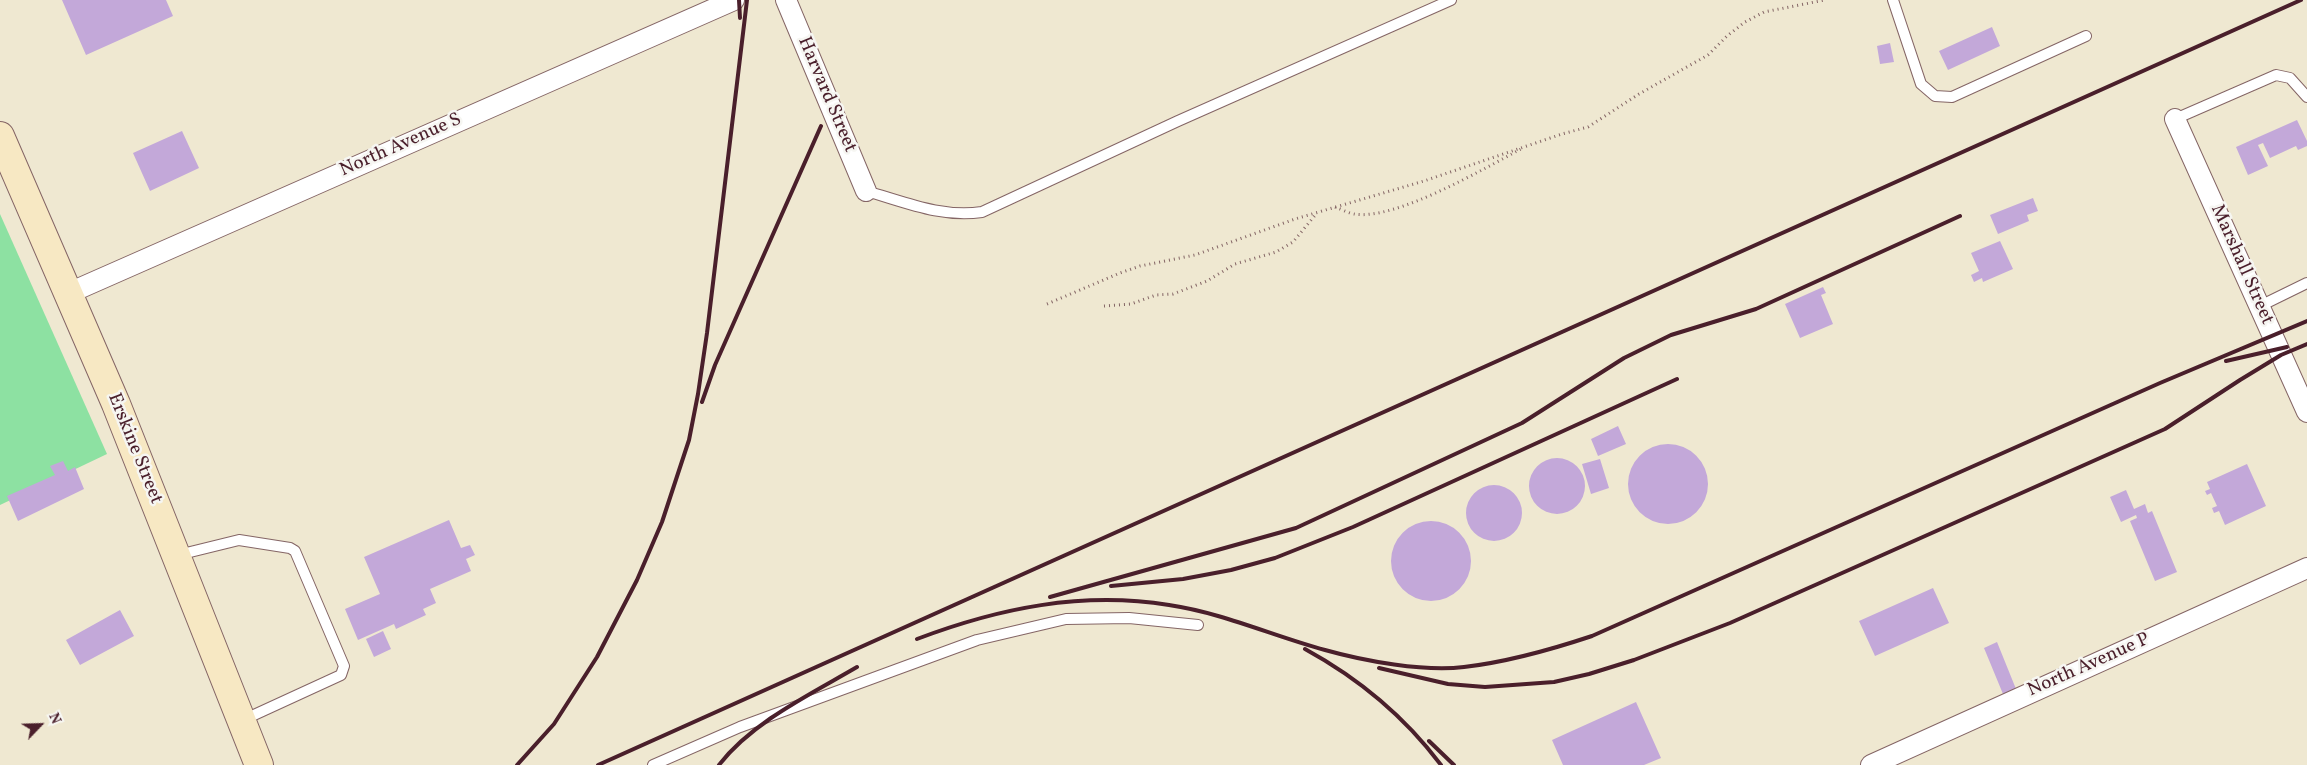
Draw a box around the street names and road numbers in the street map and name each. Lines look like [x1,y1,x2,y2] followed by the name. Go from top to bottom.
[791,34,861,156] street label: Harvard Street
[337,109,465,183] street label: North Avenue S
[2204,201,2278,329] street label: Marshall Street
[101,390,167,508] street label: Erskine Street
[2025,629,2153,703] street label: North Avenue P

